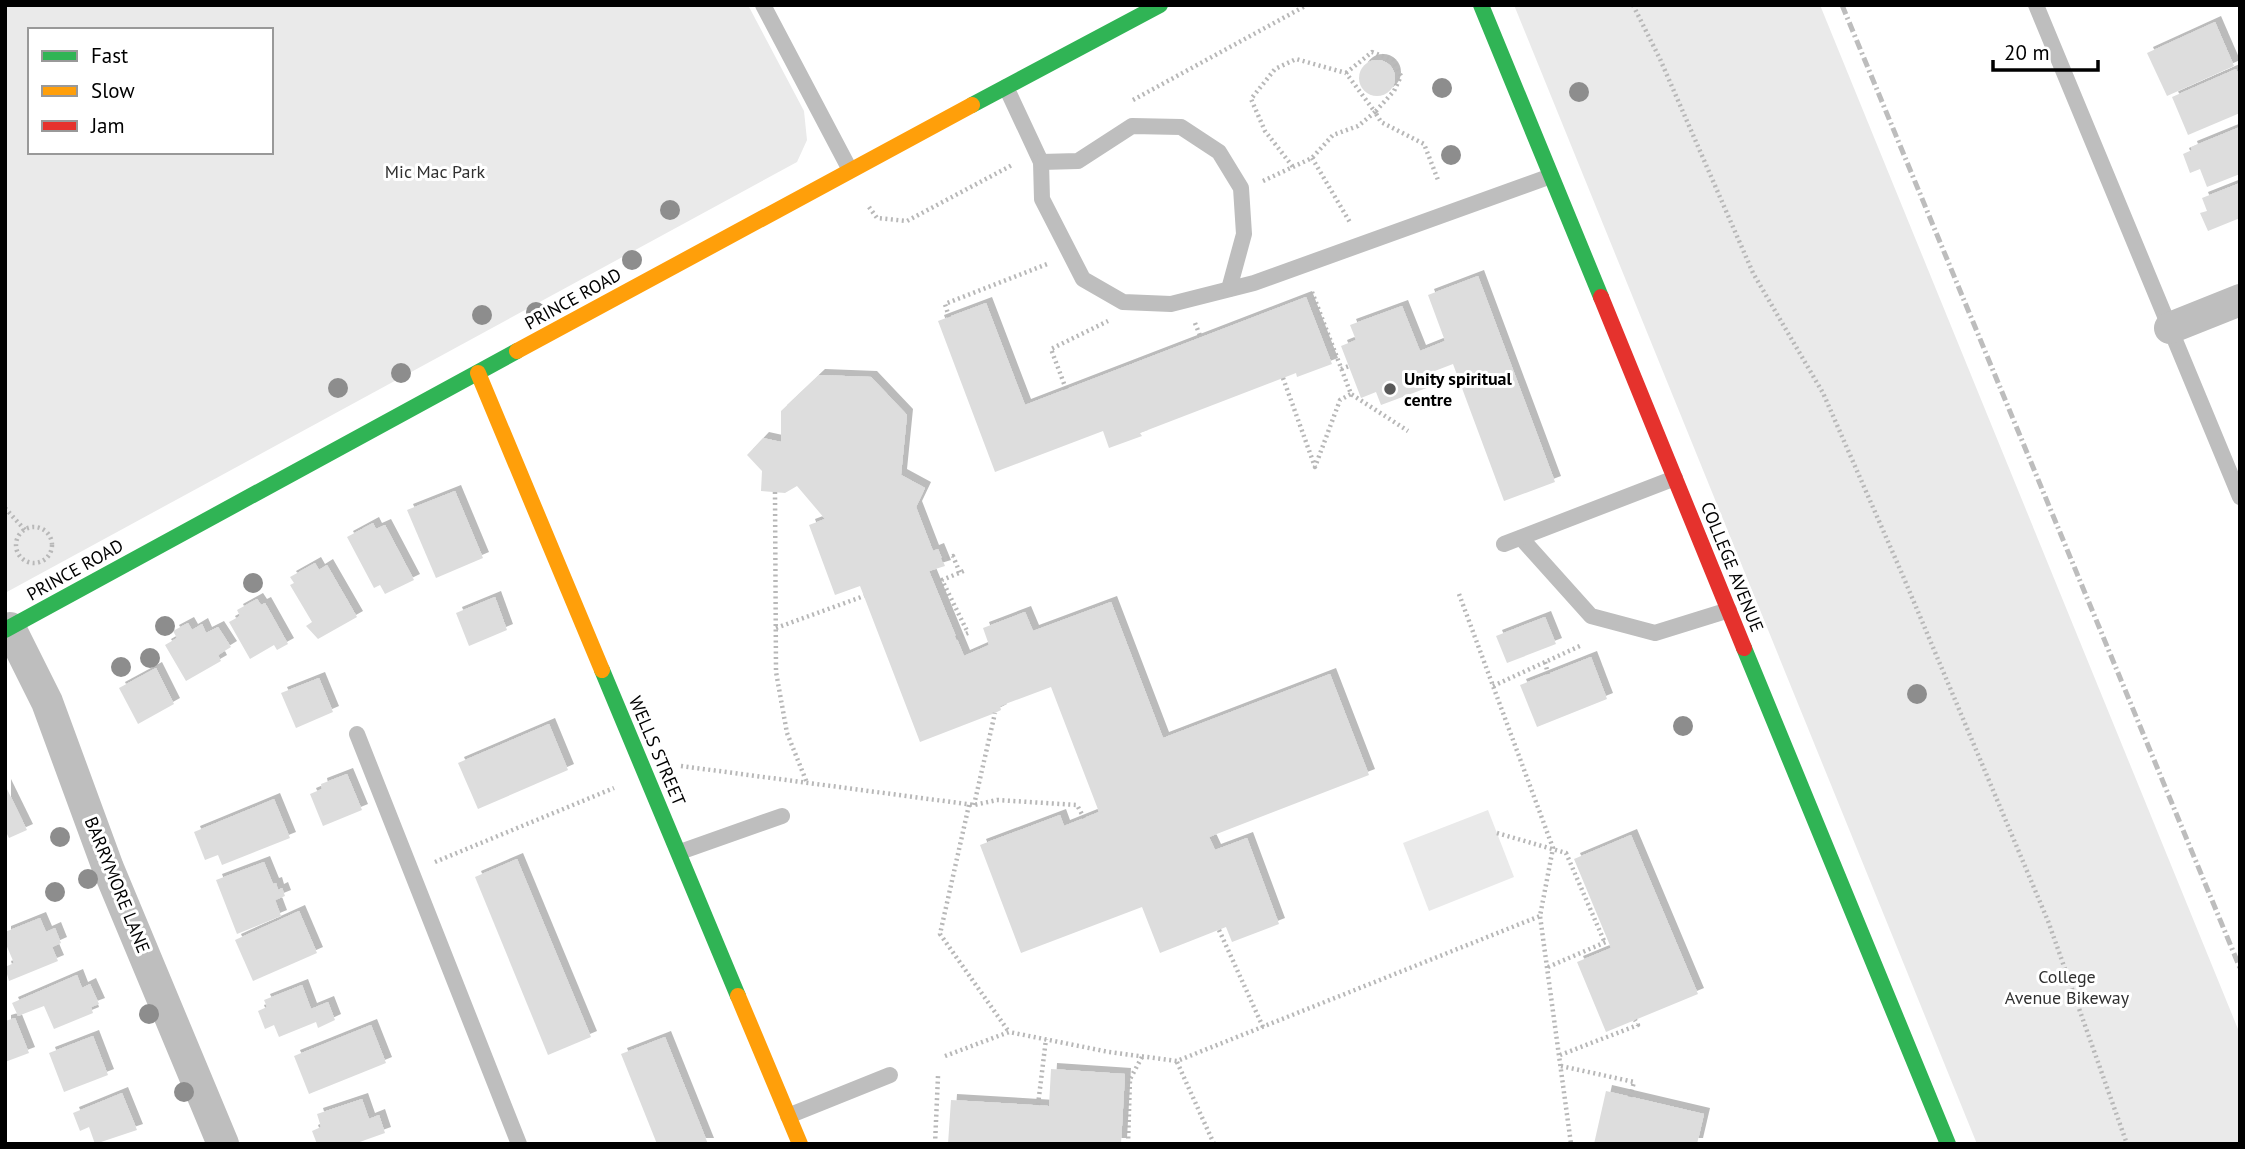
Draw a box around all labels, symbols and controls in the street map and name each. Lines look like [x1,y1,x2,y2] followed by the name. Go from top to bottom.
[28,28,273,154] legend
[1993,28,2098,72] scale bar
[2004,39,2050,66] text: 20 m
[91,42,128,69] text: Fast
[91,77,135,104] text: Slow
[90,112,125,139] text: Jam
[385,160,486,183] park label: Mic Mac Park
[520,263,625,335] street label: PRINCE ROAD
[1404,367,1513,411] place label: Unity spiritual centre
[1382,381,1398,397] marker: Unity spiritual centre
[1696,498,1769,635] street label: COLLEGE AVENUE
[22,534,127,606] street label: PRINCE ROAD
[624,692,691,809] street label: WELLS STREET
[80,813,155,956] street label: BARRYMORE LANE
[2005,965,2130,1009] park label: College Avenue Bikeway

